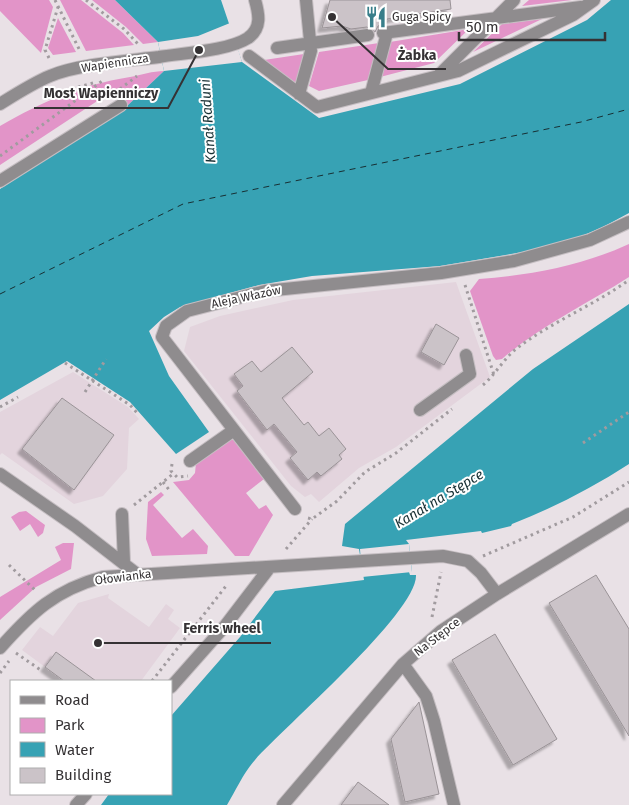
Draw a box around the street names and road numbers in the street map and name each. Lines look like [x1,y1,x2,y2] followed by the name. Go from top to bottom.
[80,51,150,75] street label: Wapiennicza
[210,283,282,311] street label: Aleja Włazów
[94,567,152,587] street label: Ołowianka
[411,615,463,659] street label: Na Stępce

